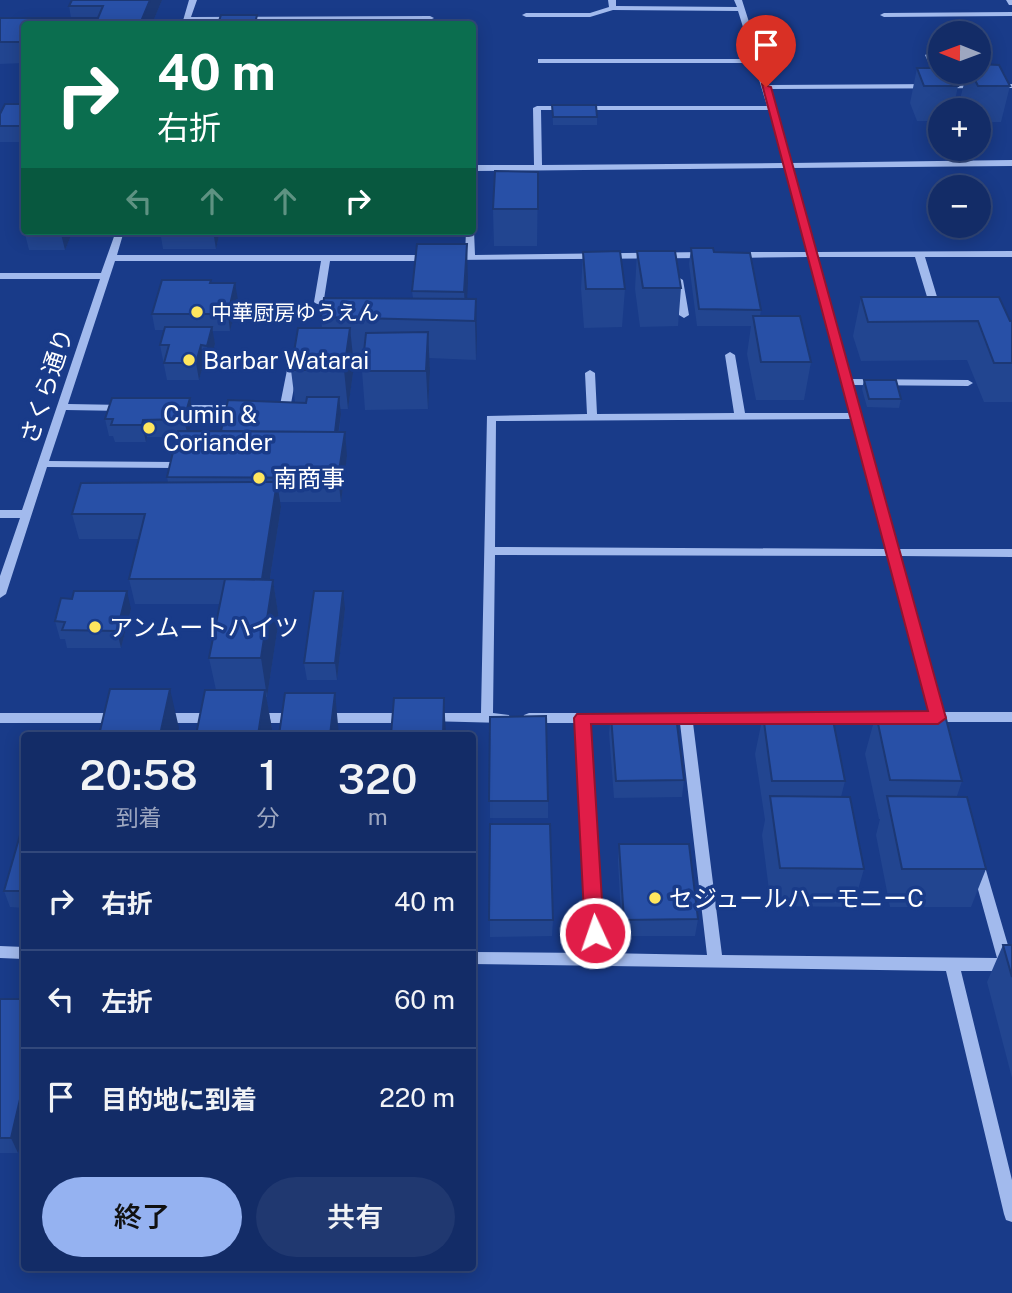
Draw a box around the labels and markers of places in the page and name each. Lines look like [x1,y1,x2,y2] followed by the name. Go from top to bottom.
[736,15,796,87] pin
[211,300,379,325] place label: 中華厨房ゆうえん
[189,304,205,320] marker: 中華厨房ゆうえん
[203,346,369,374] place label: Barbar Watarai
[181,352,197,368] marker: Barbar Watarai
[163,400,273,456] place label: Cumin & Coriander
[141,420,157,436] marker: Cumin & Coriander
[273,464,345,492] place label: 南商事
[251,470,267,486] marker: 南商事
[109,613,299,641] place label: アンムートハイツ
[87,619,103,635] marker: アンムートハイツ
[669,884,924,912] place label: セジュールハーモニーC
[647,890,663,906] marker: セジュールハーモニーC

